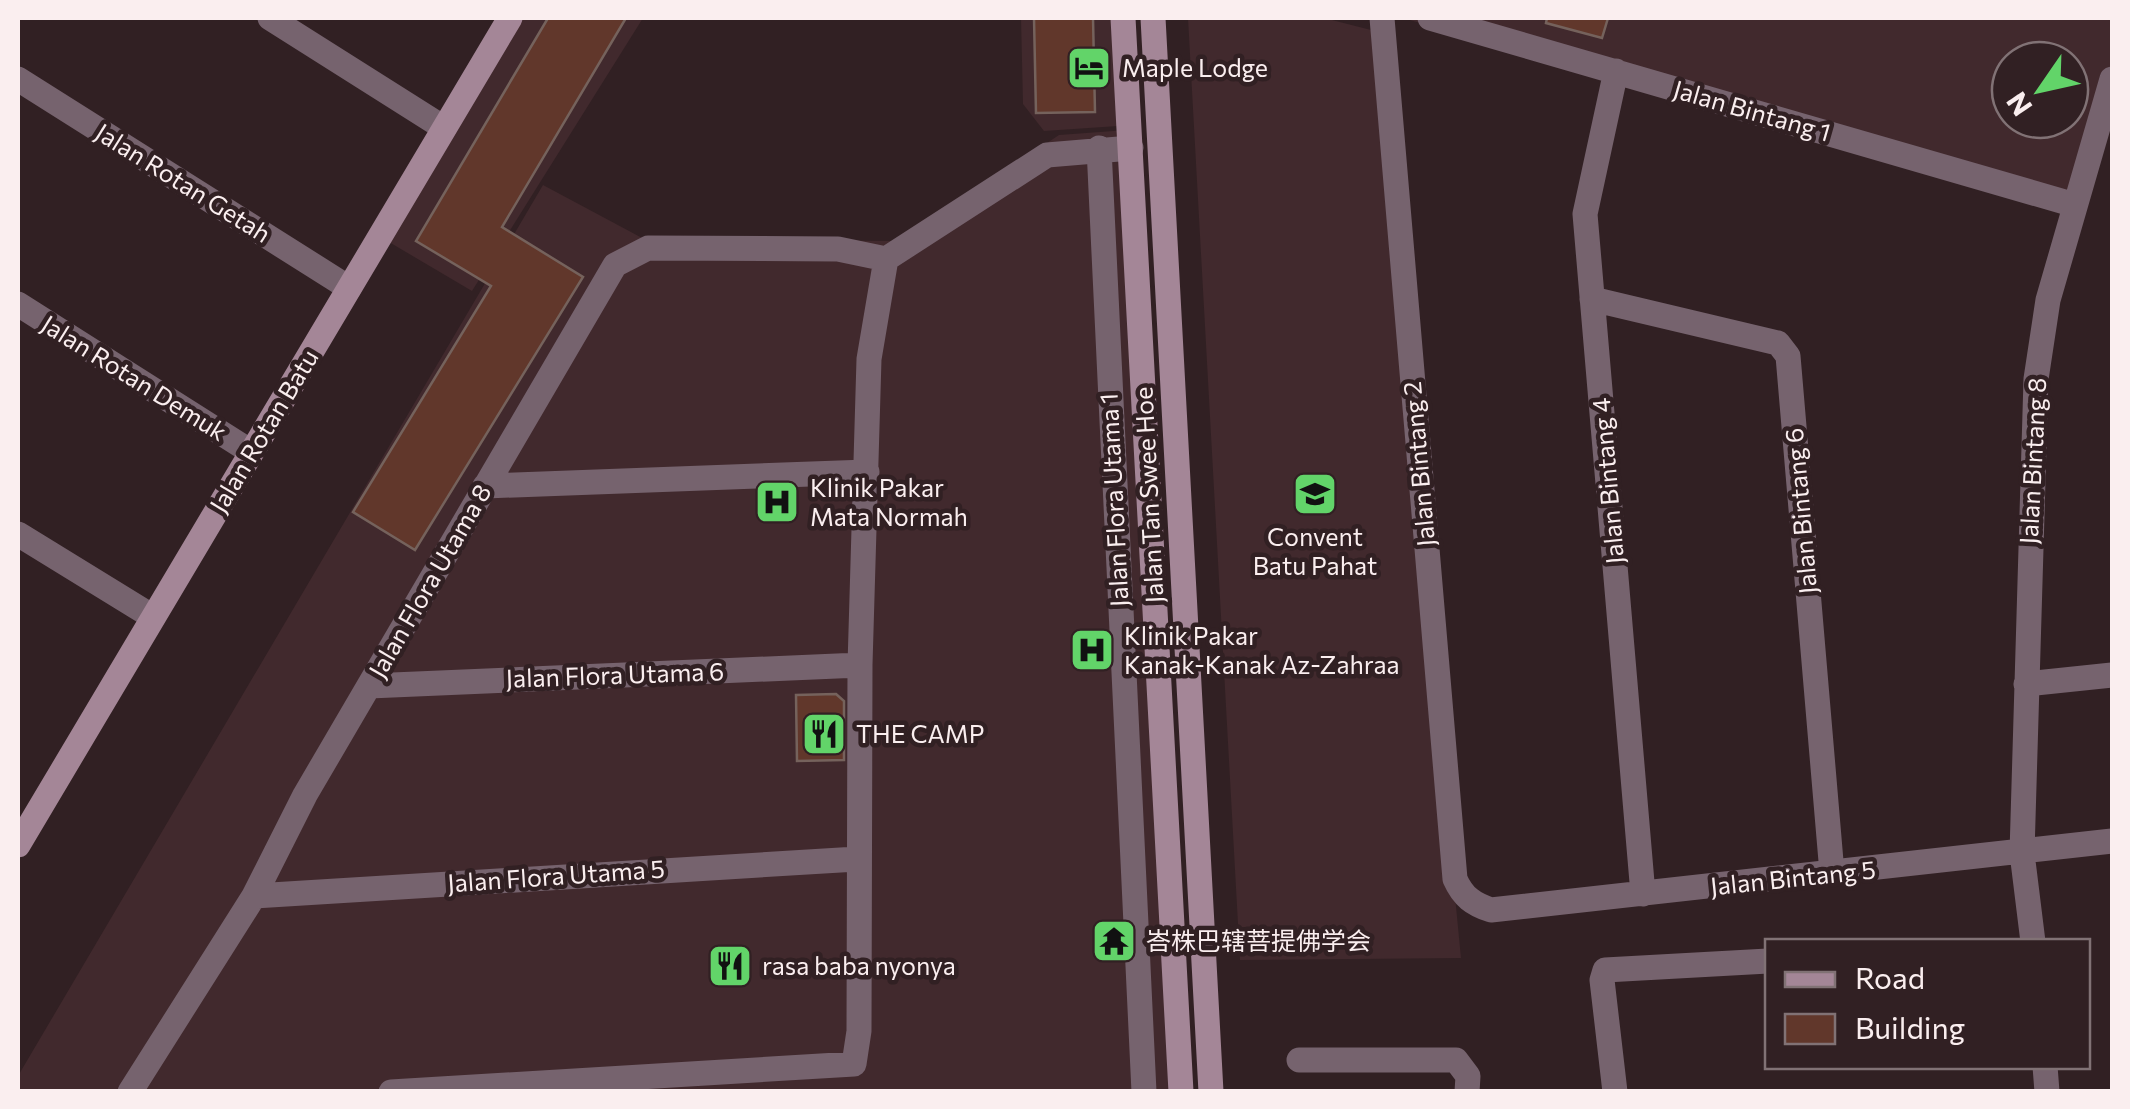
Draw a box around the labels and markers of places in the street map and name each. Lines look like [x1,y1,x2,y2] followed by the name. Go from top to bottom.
[1066,45,1112,91] hotel icon: Maple Lodge
[1122,52,1268,82] place label: Maple Lodge
[1292,471,1338,517] school or university icon: Convent Batu Pahat
[810,472,968,531] place label: Klinik Pakar Mata Normah
[754,479,800,525] hospital icon: Klinik Pakar Mata Normah
[1253,521,1377,580] place label: Convent Batu Pahat
[1124,620,1400,679] place label: Klinik Pakar Kanak-Kanak Az-Zahraa
[1069,627,1115,673] hospital icon: Klinik Pakar Kanak-Kanak Az-Zahraa
[801,711,847,757] restaurant icon: THE CAMP
[856,718,984,748] place label: THE CAMP
[1091,918,1137,964] temple icon: 峇株巴辖菩提佛学会
[1146,925,1371,955] place label: 峇株巴辖菩提佛学会
[707,943,753,989] restaurant icon: rasa baba nyonya
[762,950,956,980] place label: rasa baba nyonya

